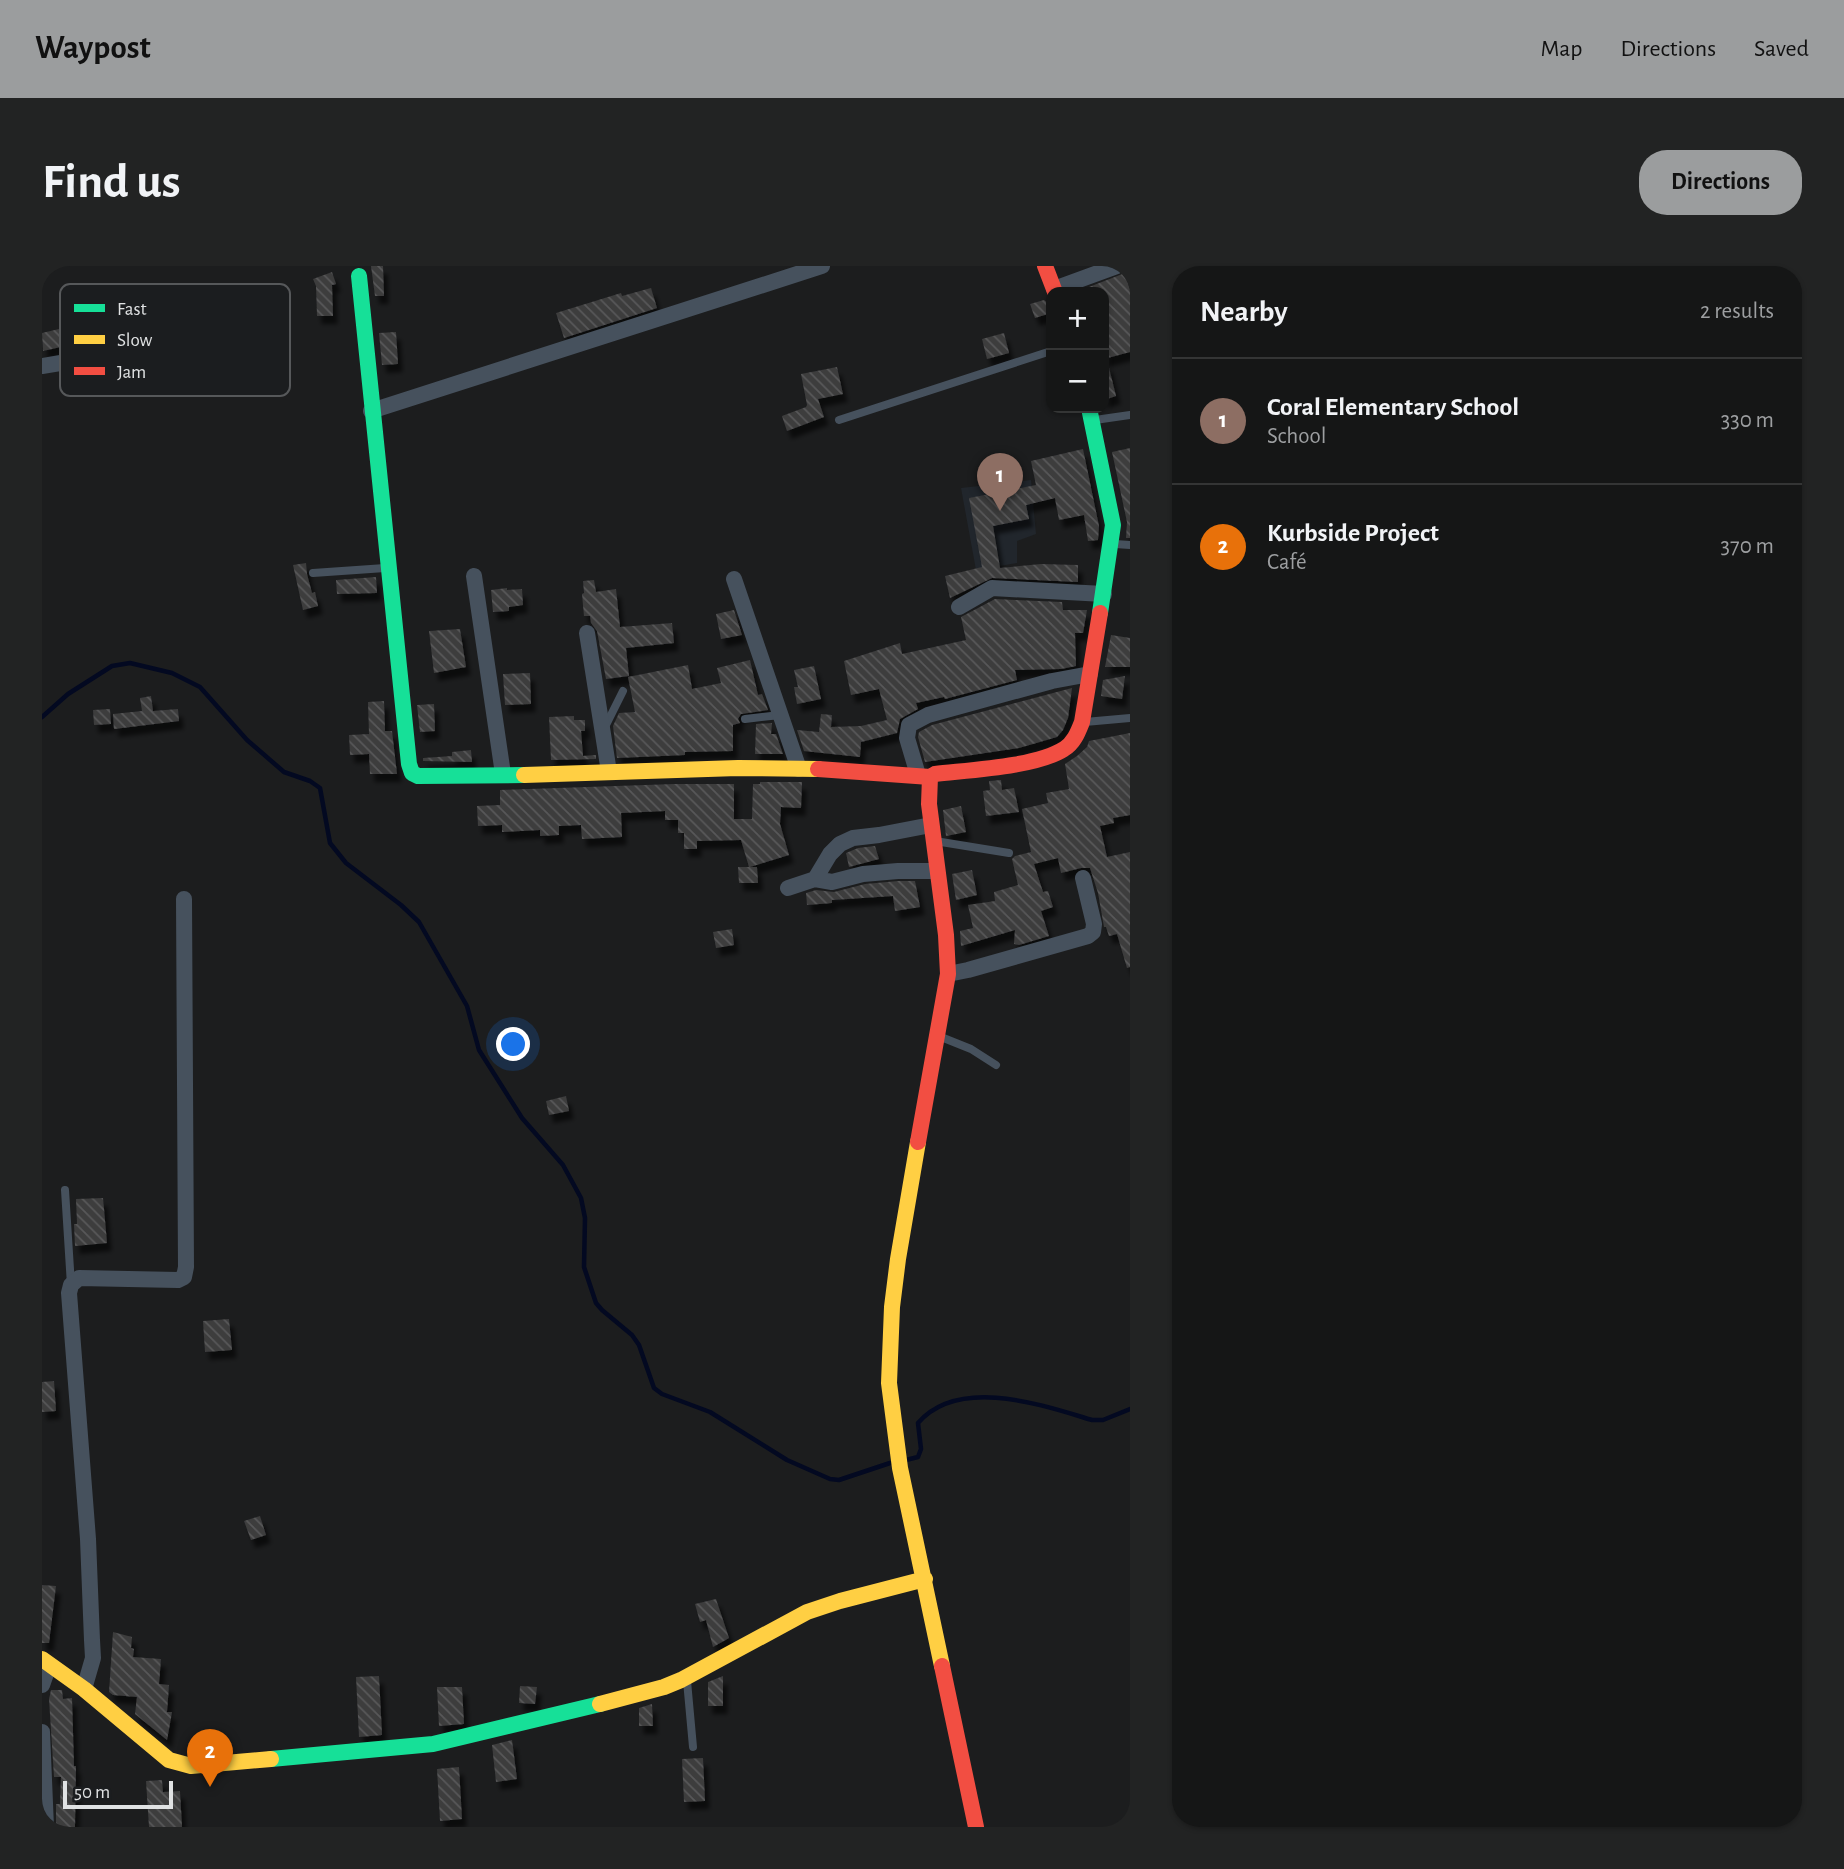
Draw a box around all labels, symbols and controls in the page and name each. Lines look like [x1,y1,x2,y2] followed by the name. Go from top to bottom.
[35,32,151,65] text: Waypost
[1540,37,1582,61] text: Map
[1620,37,1716,61] text: Directions
[1754,37,1809,61] text: Saved
[1639,150,1802,215] button: Directions
[42,158,181,207] text: Find us
[60,284,290,396] legend
[1046,287,1109,413] map controls
[1046,287,1109,350] button: +
[1200,297,1288,327] text: Nearby
[117,300,147,319] text: Fast
[1700,300,1774,323] text: 2 results
[117,331,153,350] text: Slow
[1046,350,1109,413] button: −
[117,363,146,382] text: Jam
[1267,394,1519,420] text: Coral Elementary School
[1219,409,1227,432] text: 1
[1721,409,1774,432] text: 330 m
[1267,425,1326,448] text: School
[977,453,1023,511] pin: 1
[1267,520,1439,546] text: Kurbside Project
[1218,535,1228,558] text: 2
[1721,535,1774,558] text: 370 m
[1267,551,1307,574] text: Café
[496,1027,530,1061] your location
[187,1729,233,1787] pin: 2
[63,1778,173,1810] scale bar
[74,1783,110,1802] text: 50 m

